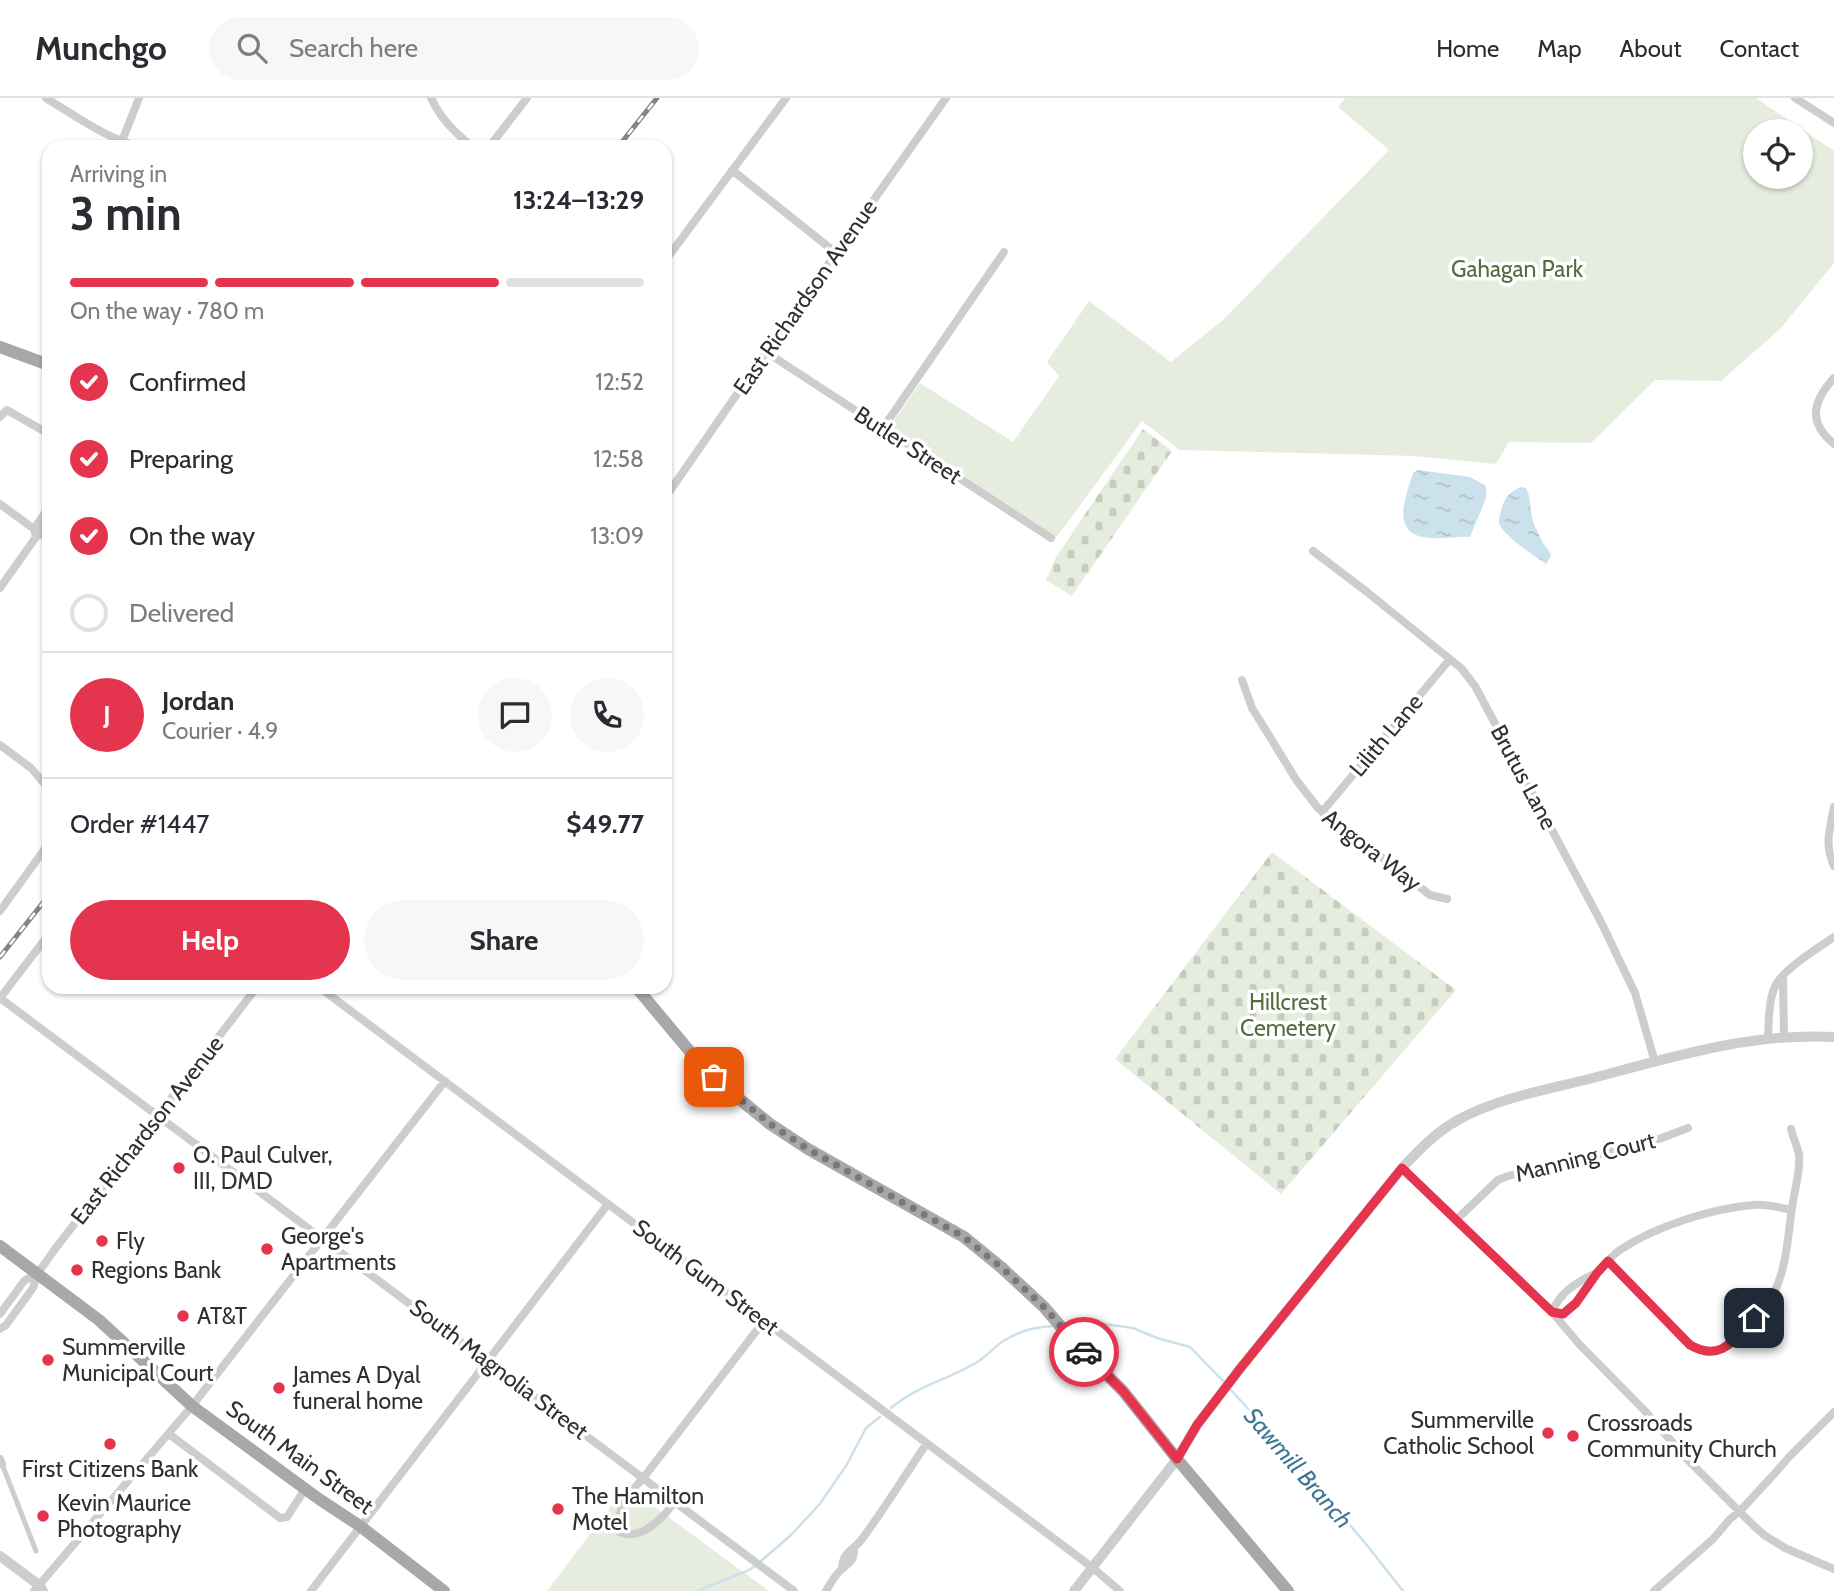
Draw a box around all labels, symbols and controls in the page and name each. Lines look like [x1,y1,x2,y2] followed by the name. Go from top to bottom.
[209,17,699,80] search box
[35,28,167,68] text: Munchgo
[233,29,271,67] icon: search
[289,32,418,64] text: Search here
[1436,34,1499,63] text: Home
[1537,34,1582,63] text: Map
[1620,34,1682,63] text: About
[1720,34,1799,63] text: Contact
[1743,119,1813,189] map controls
[1743,119,1813,189] button: locate
[70,160,167,188] text: Arriving in
[513,184,644,216] text: 13:24–13:29
[70,186,182,242] text: 3 min
[727,194,883,400] street label: East Richardson Avenue
[1451,255,1584,283] park label: Gahagan Park
[70,297,264,325] text: On the way · 780 m
[70,363,108,401] icon: check
[129,366,246,398] text: Confirmed
[595,368,644,396] text: 12:52
[849,400,967,490] street label: Butler Street
[70,440,108,478] icon: check
[129,443,233,475] text: Preparing
[593,445,644,473] text: 12:58
[70,517,108,555] icon: check
[129,520,255,552] text: On the way
[590,522,644,550] text: 13:09
[129,597,234,629] text: Delivered
[478,678,552,752] button: chat
[570,678,644,752] button: phone
[162,685,234,717] text: Jordan
[1343,688,1429,782] street label: Lilith Lane
[103,699,111,731] text: J
[162,717,278,745] text: Courier · 4.9
[1485,720,1563,834] street label: Brutus Lane
[1317,803,1427,897] street label: Angora Way
[70,808,209,840] text: Order #1447
[566,808,644,840] text: $49.77
[70,900,350,980] button: Help
[364,900,644,980] button: Share
[1240,988,1336,1042] park label: Hillcrest Cemetery
[65,1030,229,1230] street label: East Richardson Avenue
[684,1047,744,1107] pin
[695,1058,733,1096] icon: bag
[1512,1126,1658,1188] street label: Manning Court
[193,1141,332,1195] place label: O. Paul Culver, III, DMD
[171,1160,187,1176] marker: O. Paul Culver, III, DMD
[628,1213,785,1341] street label: South Gum Street
[281,1222,396,1276] place label: George's Apartments
[116,1227,145,1255] place label: Fly
[94,1233,110,1249] marker: Fly
[259,1241,275,1257] marker: George's Apartments
[91,1256,222,1284] place label: Regions Bank
[69,1262,85,1278] marker: Regions Bank
[1724,1288,1784,1348] pin
[404,1293,594,1445] street label: South Magnolia Street
[1735,1299,1773,1337] icon: home
[197,1302,247,1330] place label: AT&T
[175,1308,191,1324] marker: AT&T
[1049,1317,1119,1387] courier
[62,1333,214,1387] place label: Summerville Municipal Court
[1065,1333,1103,1371] icon: car
[40,1352,56,1368] marker: Summerville Municipal Court
[292,1361,423,1415] place label: James A Dyal funeral home
[271,1380,287,1396] marker: James A Dyal funeral home
[221,1394,379,1520] street label: South Main Street
[1238,1401,1359,1534] water label: Sawmill Branch
[1383,1406,1535,1460] place label: Summerville Catholic School
[1587,1409,1777,1463] place label: Crossroads Community Church
[1540,1425,1556,1441] marker: Summerville Catholic School
[1565,1428,1581,1444] marker: Crossroads Community Church
[102,1436,118,1452] marker: First Citizens Bank
[22,1455,199,1483] place label: First Citizens Bank
[572,1482,704,1536] place label: The Hamilton Motel
[57,1489,191,1543] place label: Kevin Maurice Photography
[550,1501,566,1517] marker: The Hamilton Motel
[35,1508,51,1524] marker: Kevin Maurice Photography

